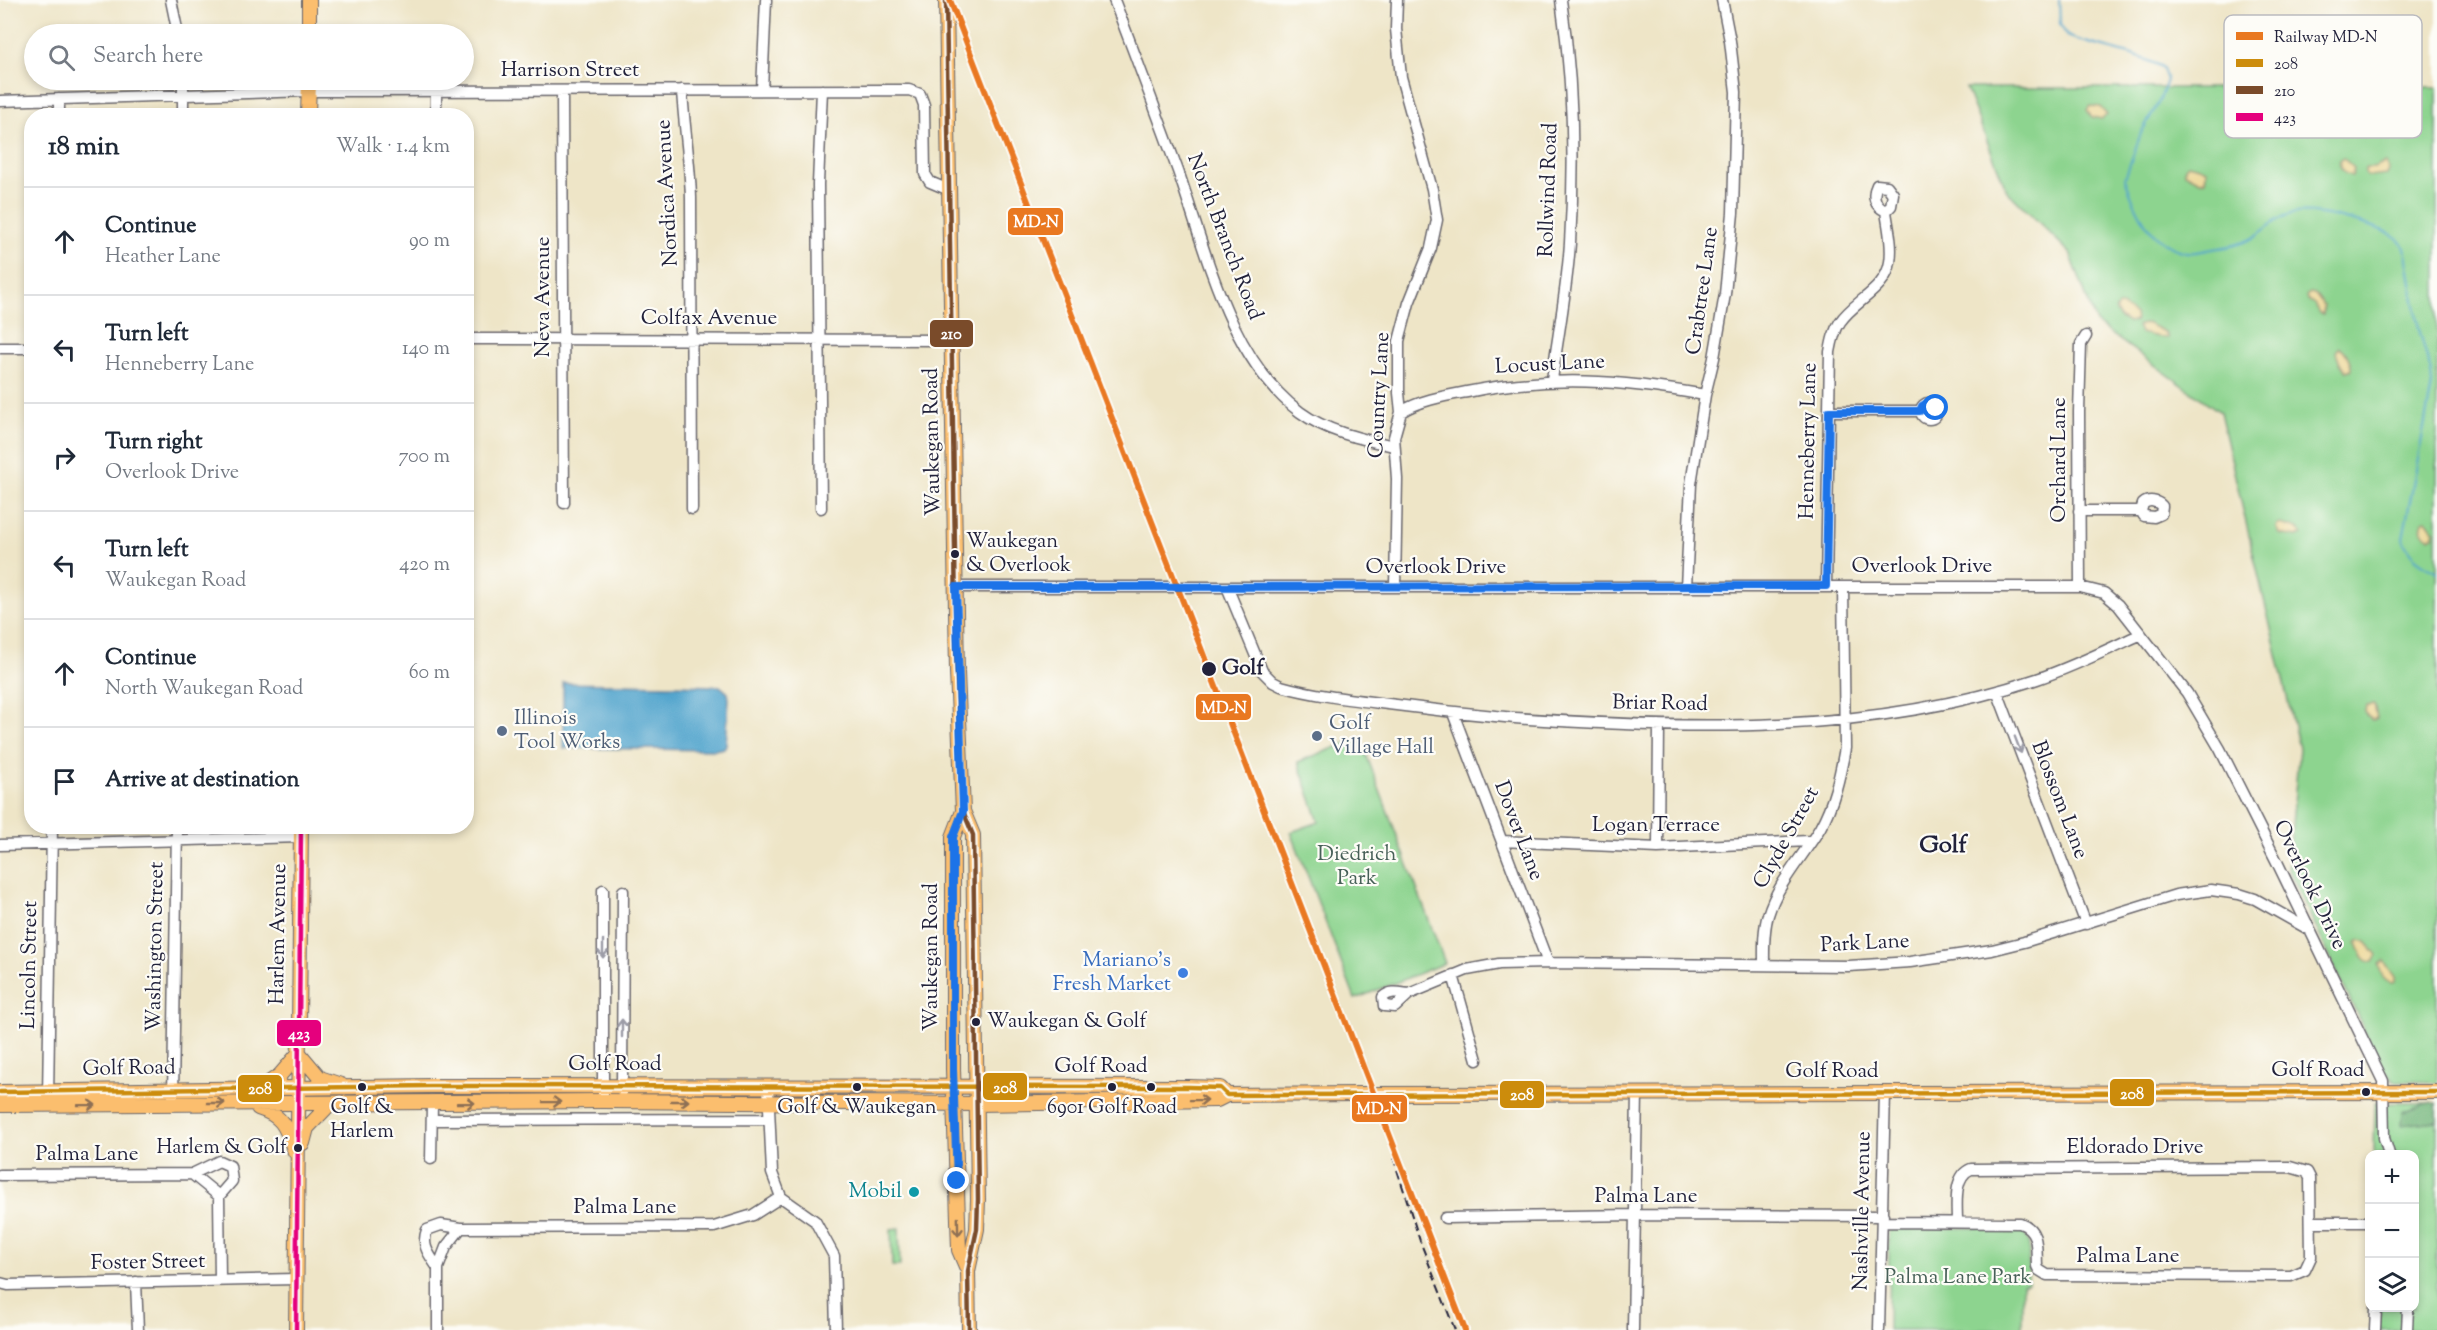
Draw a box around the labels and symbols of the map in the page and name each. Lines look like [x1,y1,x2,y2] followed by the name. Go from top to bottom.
[2224,15,2422,138] legend
[2274,27,2378,50] text: Railway MD-N
[2274,54,2298,77] text: 208
[501,56,639,86] street label: Harrison Street
[2274,81,2295,104] text: 210
[2274,108,2296,131] text: 423
[649,119,687,267] street label: Nordica Avenue
[1532,122,1566,258] street label: Rollwind Road
[1178,149,1270,325] street label: North Branch Road
[1007,207,1064,236] line badge: MD-N
[1013,212,1059,235] text: MD-N
[1679,225,1727,357] street label: Crabtree Lane
[529,236,559,358] street label: Neva Avenue
[641,304,777,334] street label: Colfax Avenue
[929,319,974,348] line badge: 210
[940,324,962,347] text: 210
[1362,331,1398,459] street label: Country Lane
[1494,347,1606,383] street label: Locust Lane
[1793,362,1825,520] street label: Henneberry Lane
[917,367,949,516] street label: Waukegan Road
[1922,394,1948,420] route start
[2045,397,2075,523] street label: Orchard Lane
[966,528,1071,581] place label: Waukegan & Overlook
[949,548,961,560] marker: Waukegan & Overlook
[1852,552,1992,582] street label: Overlook Drive
[1366,553,1506,583] street label: Overlook Drive
[1222,654,1265,684] place label: Golf
[1200,660,1218,678] marker: Golf
[1612,688,1708,720] street label: Briar Road
[1195,693,1252,721] line badge: MD-N
[1201,698,1247,721] text: MD-N
[514,704,620,758] place label: Illinois Tool Works
[1329,709,1434,763] place label: Golf Village Hall
[495,724,509,738] marker: Illinois Tool Works
[1310,729,1324,743] marker: Golf Village Hall
[2013,735,2024,754] one-way arrow
[2023,737,2095,863] street label: Blossom Lane
[1485,777,1551,885] street label: Dover Lane
[1747,781,1827,895] street label: Clyde Street
[1592,811,1720,841] street label: Logan Terrace
[2265,815,2353,955] street label: Overlook Drive
[1919,829,1969,863] district label: Golf
[1317,840,1397,894] park label: Diedrich Park
[140,861,172,1033] street label: Washington Street
[263,863,295,1005] street label: Harlem Avenue
[917,883,947,1031] street label: Waukegan Road
[14,900,46,1030] street label: Lincoln Street
[1820,927,1910,961] street label: Park Lane
[597,938,609,958] one-way arrow
[1053,946,1171,1000] place label: Mariano's Fresh Market
[1176,966,1190,980] marker: Mariano's Fresh Market
[987,1008,1147,1037] place label: Waukegan & Golf
[970,1016,982,1028] marker: Waukegan & Golf
[616,1018,628,1038] one-way arrow
[276,1019,322,1047] line badge: 423
[287,1024,311,1047] text: 423
[568,1050,662,1080] street label: Golf Road
[1054,1052,1148,1082] street label: Golf Road
[82,1053,176,1085] street label: Golf Road
[2271,1056,2365,1086] street label: Golf Road
[1785,1057,1879,1087] street label: Golf Road
[982,1072,1028,1101] line badge: 208
[237,1074,283,1103] line badge: 208
[993,1078,1017,1101] text: 208
[2109,1078,2155,1107] line badge: 208
[248,1079,272,1102] text: 208
[1499,1080,1545,1109] line badge: 208
[356,1081,368,1093] marker: Golf & Harlem
[851,1081,863,1093] marker: Golf & Waukegan
[1106,1081,1118,1093] marker: 6901 Golf Road
[1145,1081,1157,1093] unlabelled marker
[2120,1084,2144,1107] text: 208
[1510,1085,1534,1108] text: 208
[2360,1086,2372,1098] unlabelled marker
[330,1094,394,1147] place label: Golf & Harlem
[777,1094,937,1123] place label: Golf & Waukegan
[1047,1094,1177,1123] place label: 6901 Golf Road
[1351,1094,1408,1123] line badge: MD-N
[669,1095,689,1107] one-way arrow
[1188,1095,1208,1106] one-way arrow
[542,1096,562,1108] one-way arrow
[206,1097,226,1109] one-way arrow
[456,1097,476,1109] one-way arrow
[76,1099,96,1110] one-way arrow
[1356,1099,1402,1122] text: MD-N
[1847,1131,1879,1291] street label: Nashville Avenue
[2067,1133,2203,1163] street label: Eldorado Drive
[156,1134,288,1163] place label: Harlem & Golf
[36,1140,138,1170] street label: Palma Lane
[292,1142,304,1154] marker: Harlem & Golf
[943,1167,969,1193] route end
[848,1177,902,1207] place label: Mobil
[1595,1182,1697,1212] street label: Palma Lane
[907,1185,921,1199] marker: Mobil
[574,1193,676,1223] street label: Palma Lane
[953,1216,964,1236] one-way arrow
[2077,1242,2179,1272] street label: Palma Lane
[90,1247,206,1279] street label: Foster Street
[1884,1263,2032,1293] park label: Palma Lane Park

